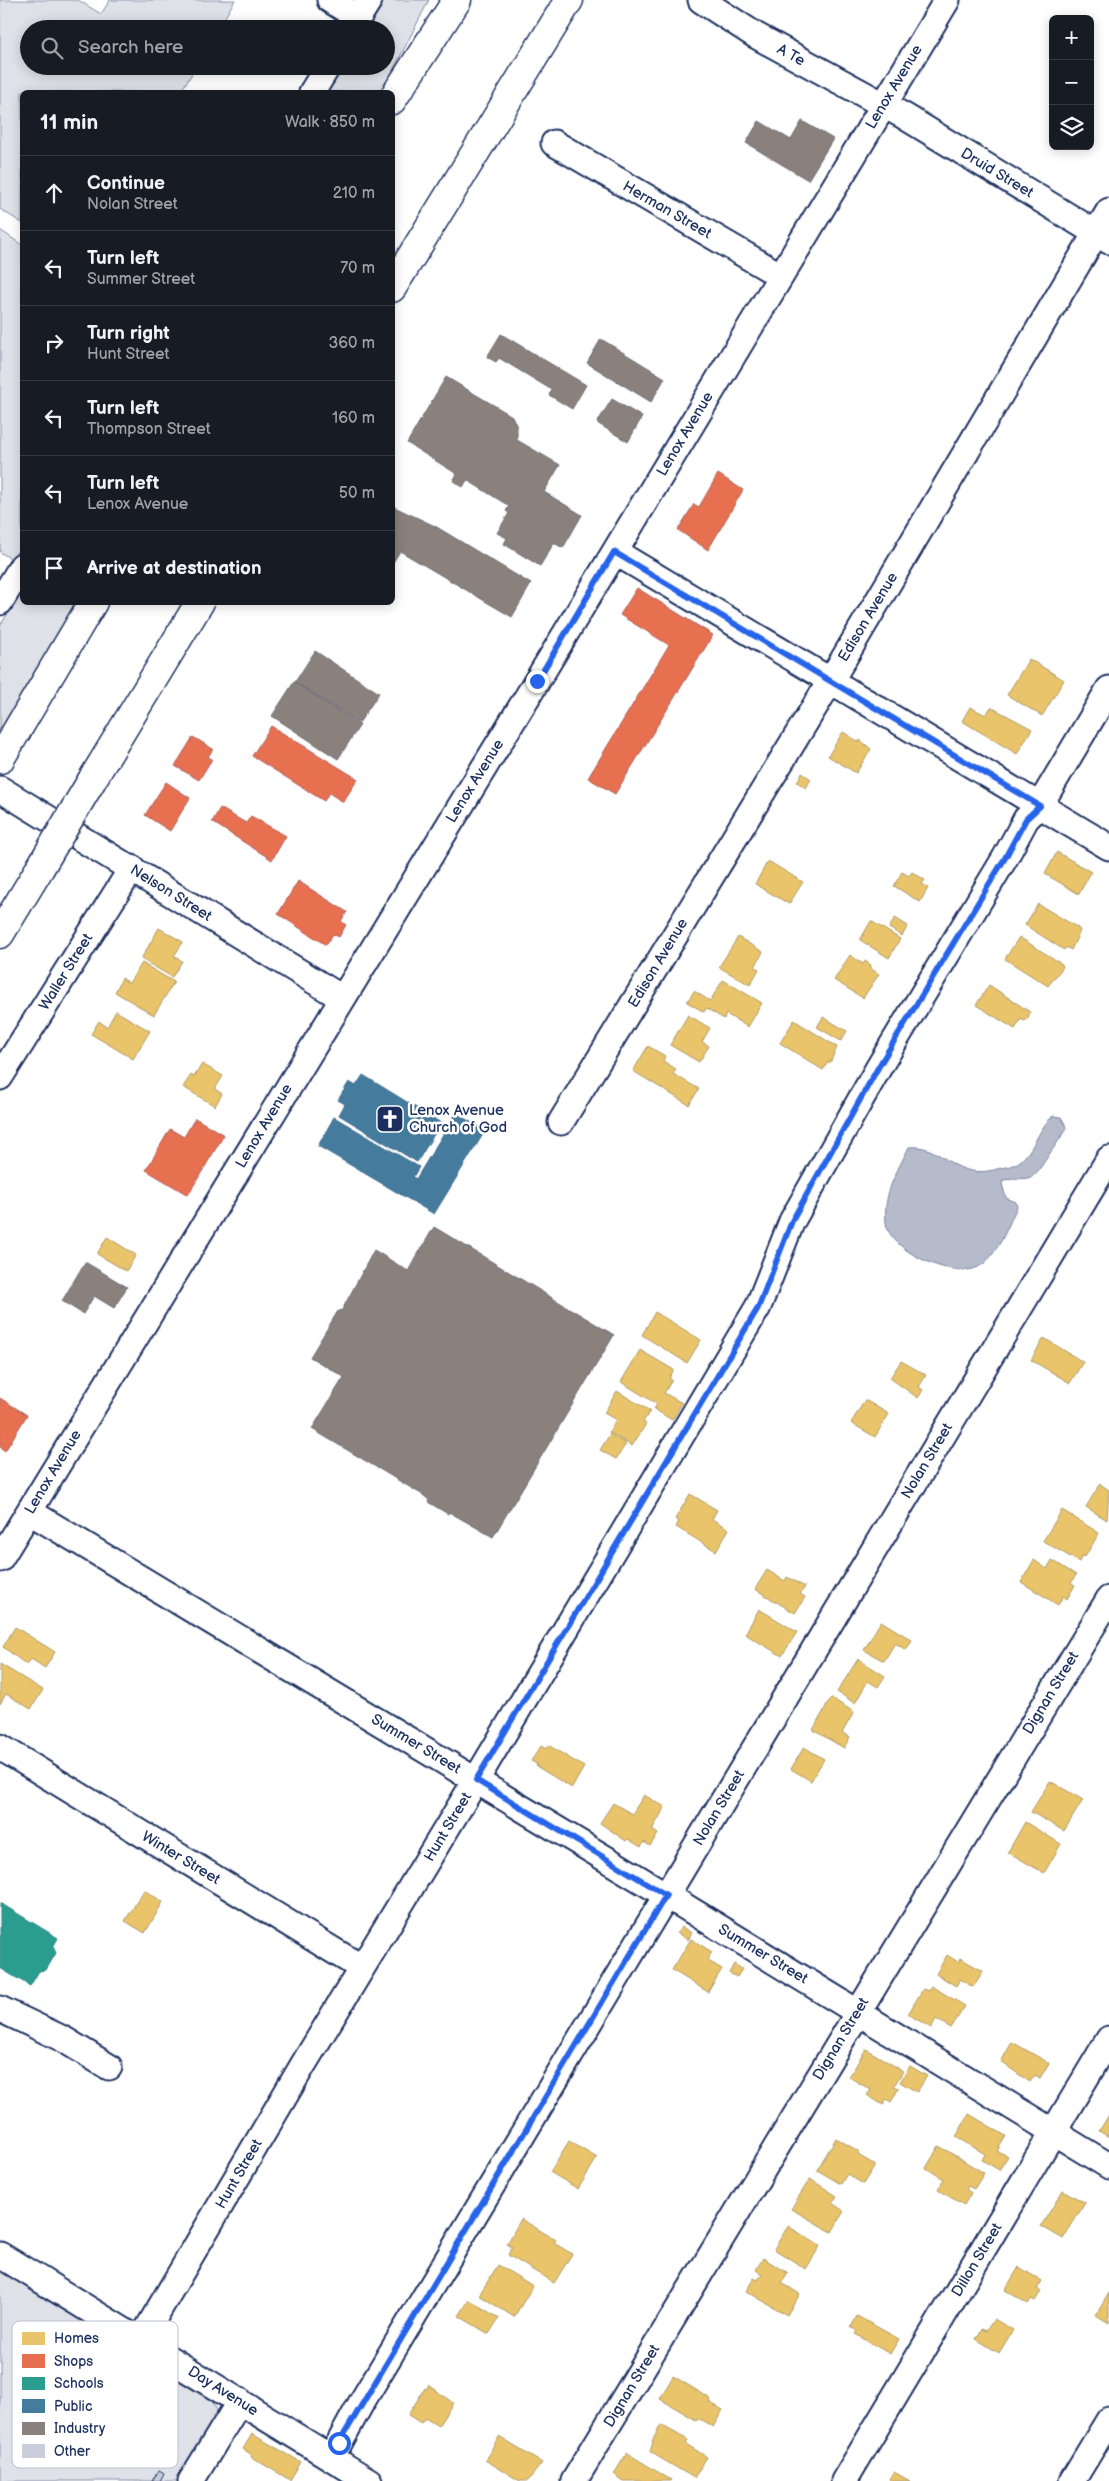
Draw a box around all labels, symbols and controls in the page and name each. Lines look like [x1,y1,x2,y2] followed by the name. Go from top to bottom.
[1049,15,1094,150] map controls
[1049,15,1094,60] button: +
[20,20,395,75] search box
[38,34,66,62] icon: search
[78,36,183,59] text: Search here
[774,40,808,70] street label: A Te
[861,41,927,133] street label: Lenox Avenue
[1049,60,1094,105] button: −
[1049,105,1094,150] button: layers
[40,110,98,135] text: 11 min
[285,113,375,132] text: Walk · 850 m
[957,144,1037,202] street label: Druid Street
[87,172,165,195] text: Continue
[619,177,715,243] street label: Herman Street
[40,179,68,207] icon: ahead
[333,184,375,203] text: 210 m
[87,195,178,214] text: Nolan Street
[87,247,159,270] text: Turn left
[40,254,68,282] icon: left
[340,259,375,278] text: 70 m
[87,270,195,289] text: Summer Street
[87,322,170,345] text: Turn right
[40,329,68,357] icon: right
[328,334,375,353] text: 360 m
[87,345,169,364] text: Hunt Street
[652,388,718,480] street label: Lenox Avenue
[87,397,159,420] text: Turn left
[40,404,68,432] icon: left
[332,409,375,428] text: 160 m
[87,420,211,439] text: Thompson Street
[87,472,159,495] text: Turn left
[40,479,68,507] icon: left
[339,484,375,503] text: 50 m
[87,495,188,514] text: Lenox Avenue
[40,554,68,582] icon: arrive
[87,557,262,580] text: Arrive at destination
[834,569,902,665] street label: Edison Avenue
[526,670,549,693] route end
[442,736,508,826] street label: Lenox Avenue
[127,860,216,926] street label: Nelson Street
[624,915,692,1011] street label: Edison Avenue
[35,930,97,1014] street label: Waller Street
[231,1080,297,1172] street label: Lenox Avenue
[409,1101,507,1137] place label: Lenox Avenue Church of God
[375,1104,405,1134] church icon: Lenox Avenue Church of God
[897,1419,957,1502] street label: Nolan Street
[20,1426,86,1518] street label: Lenox Avenue
[1019,1648,1083,1738] street label: Dignan Street
[368,1710,465,1778] street label: Summer Street
[689,1766,749,1849] street label: Nolan Street
[420,1789,476,1865] street label: Hunt Street
[138,1827,224,1889] street label: Winter Street
[715,1920,812,1988] street label: Summer Street
[809,1994,873,2084] street label: Dignan Street
[211,2135,267,2212] street label: Hunt Street
[947,2219,1007,2300] street label: Dillon Street
[12,2321,178,2468] legend
[54,2330,99,2347] text: Homes
[600,2341,664,2431] street label: Dignan Street
[54,2353,93,2370] text: Shops
[184,2362,262,2420] street label: Day Avenue
[54,2375,104,2392] text: Schools
[54,2398,92,2415] text: Public
[54,2420,106,2437] text: Industry
[328,2432,351,2455] route start
[54,2443,91,2460] text: Other

